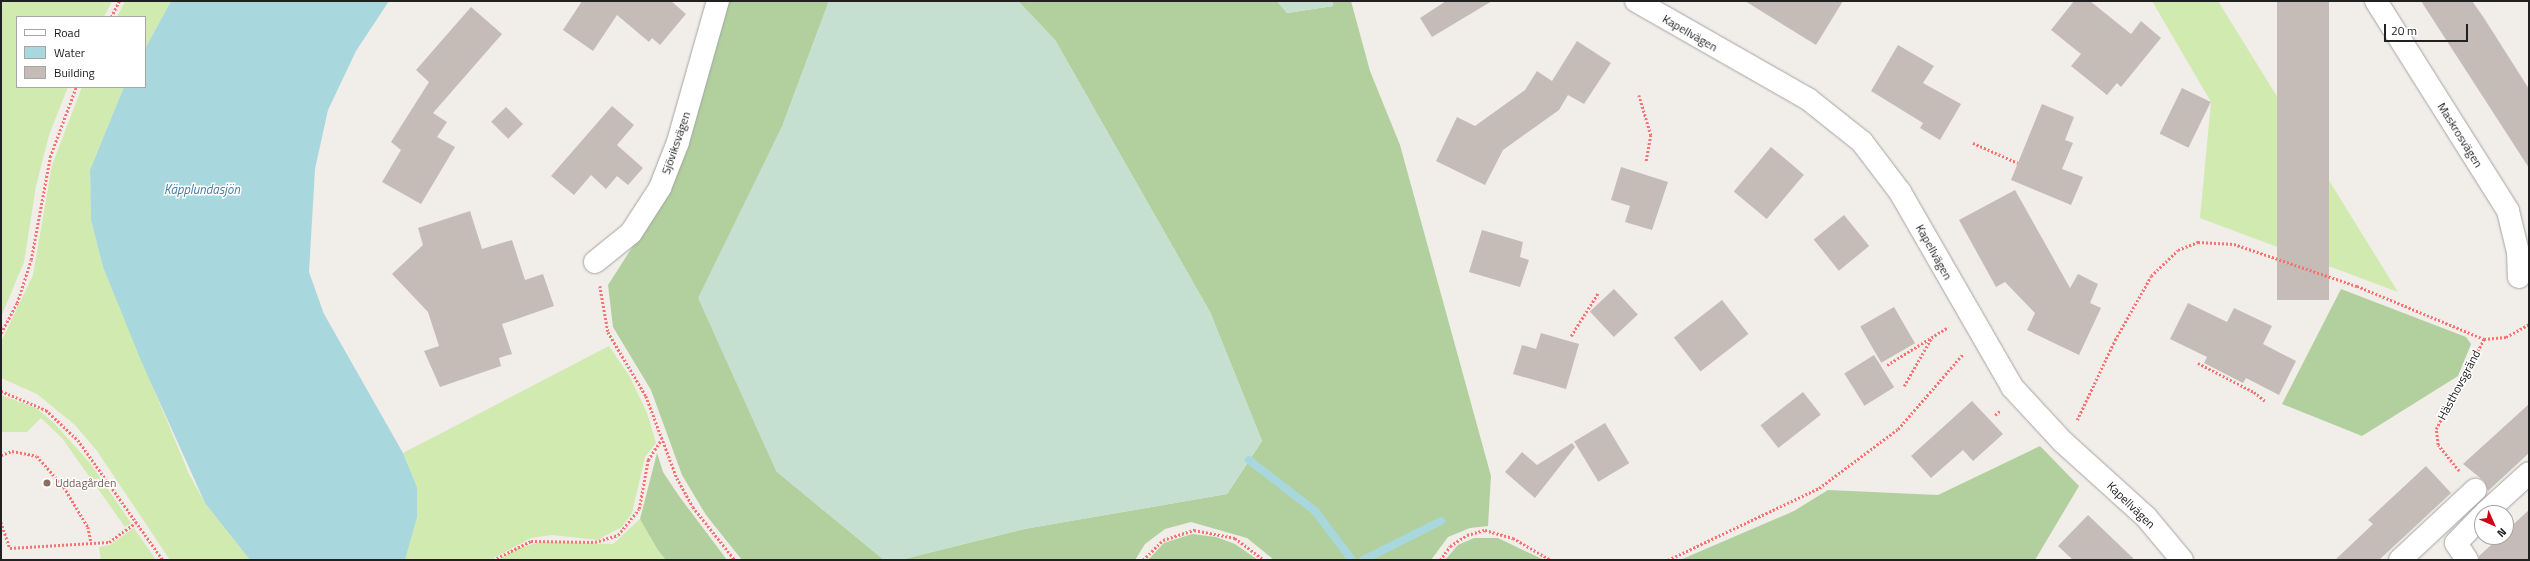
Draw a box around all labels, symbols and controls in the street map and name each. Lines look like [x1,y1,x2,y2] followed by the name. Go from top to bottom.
[1660,11,1720,55] street label: Kapellvägen
[16,16,146,88] legend
[2386,16,2470,42] scale bar
[2391,21,2417,40] text: 20 m
[54,23,80,42] text: Road
[54,43,85,62] text: Water
[54,63,95,82] text: Building
[2434,100,2486,170] street label: Maskrosvägen
[659,110,693,176] street label: Sjöviksvägen
[164,181,240,197] water label: Käpplundasjön
[1913,222,1955,282] street label: Kapellvägen
[2435,348,2483,422] street label: Hästhovsgränd
[55,476,116,490] place label: Uddagården
[42,478,52,488] marker: Uddagården
[2104,479,2158,531] street label: Kapellvägen
[2474,505,2514,545] north arrow
[2493,524,2510,541] text: N

